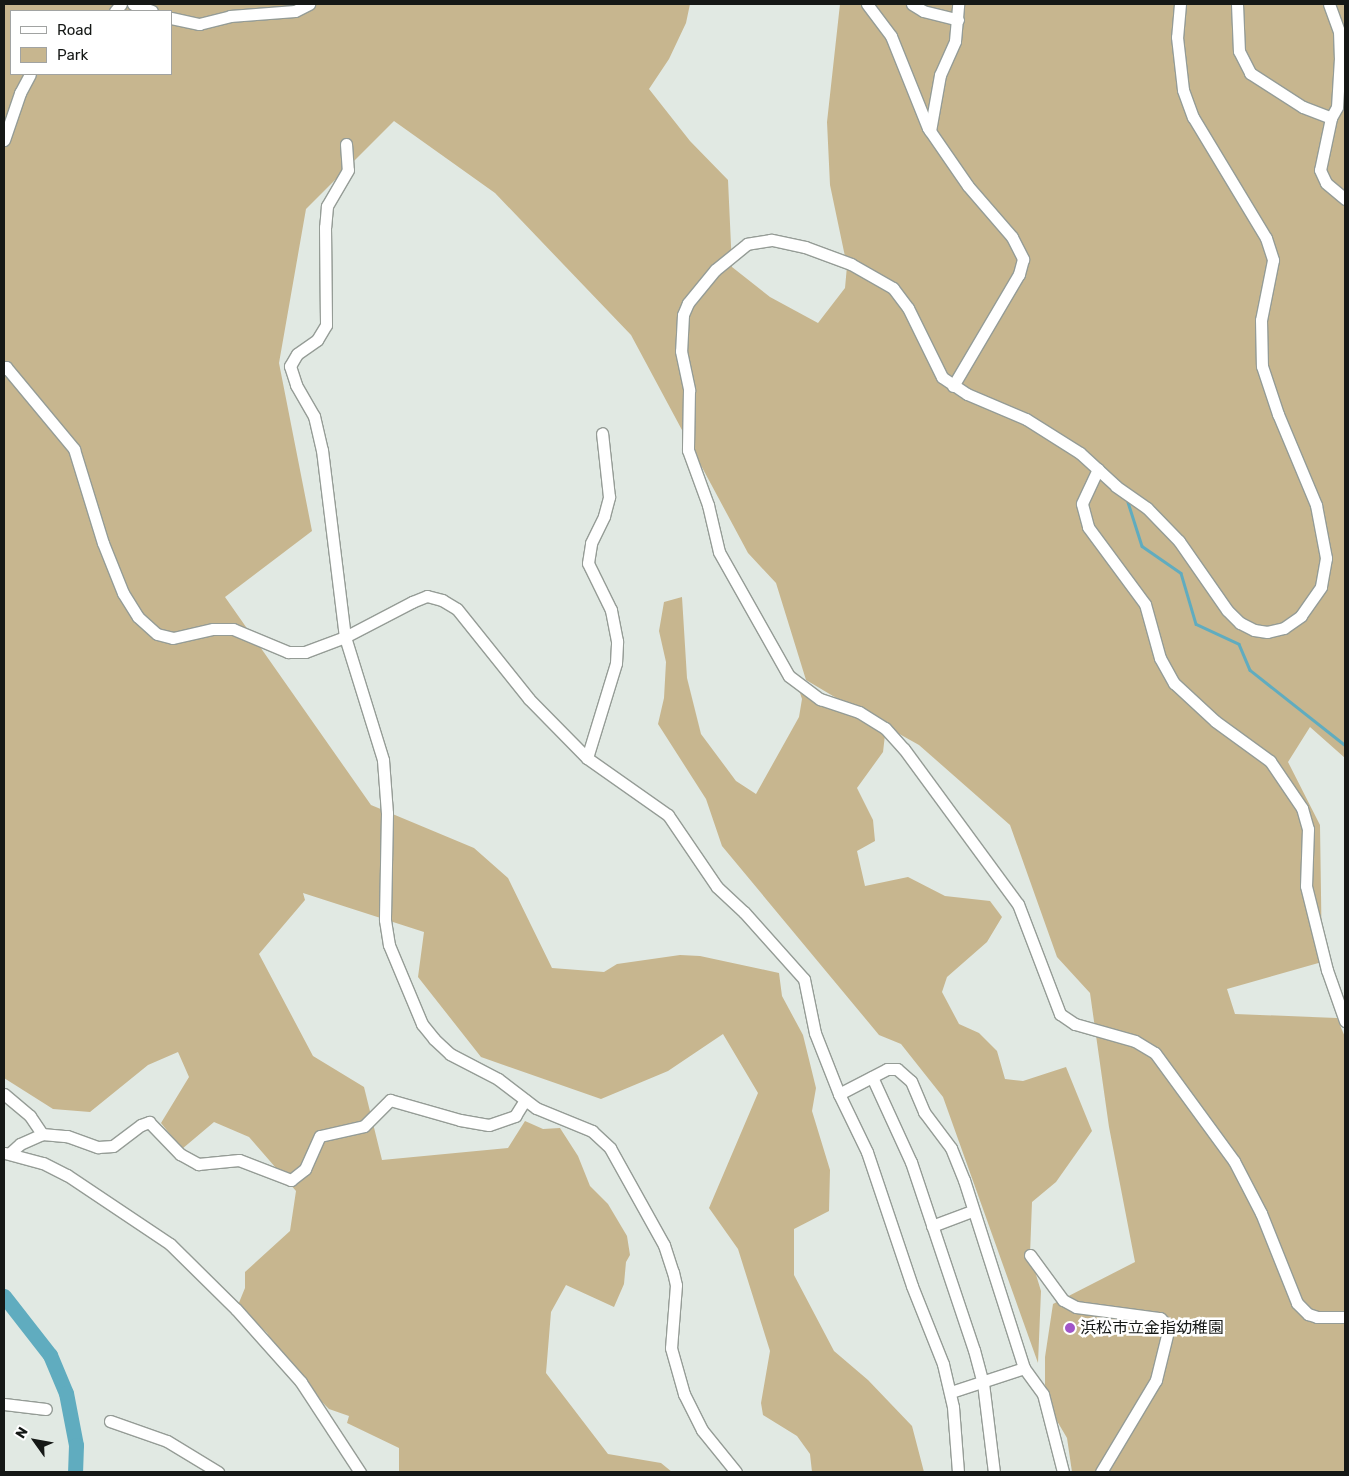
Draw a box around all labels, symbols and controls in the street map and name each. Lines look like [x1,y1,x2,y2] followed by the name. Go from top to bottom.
[10,10,172,75] legend
[57,21,93,39] text: Road
[57,46,88,64] text: Park
[1080,1318,1224,1338] place label: 浜松市立金指幼稚園
[1064,1322,1076,1334] marker: 浜松市立金指幼稚園
[10,1416,60,1466] north arrow
[12,1424,32,1442] text: N

